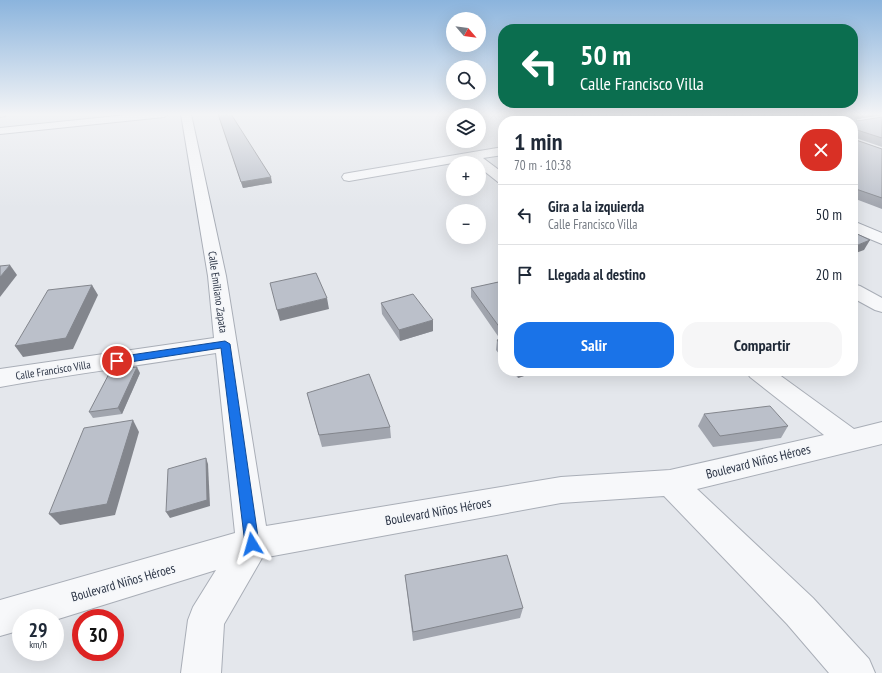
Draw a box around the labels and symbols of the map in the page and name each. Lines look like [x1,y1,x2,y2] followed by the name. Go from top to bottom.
[446,12,486,52] north arrow
[205,250,231,334] street label: Calle Emiliano Zapata
[100,344,134,378] pin
[15,357,91,383] street label: Calle Francisco Villa
[704,440,812,483] street label: Boulevard Niños Héroes
[384,494,492,529] street label: Boulevard Niños Héroes
[231,523,273,565] position arrow
[69,560,177,605] street label: Boulevard Niños Héroes
[72,609,124,661] speed limit sign: 30

